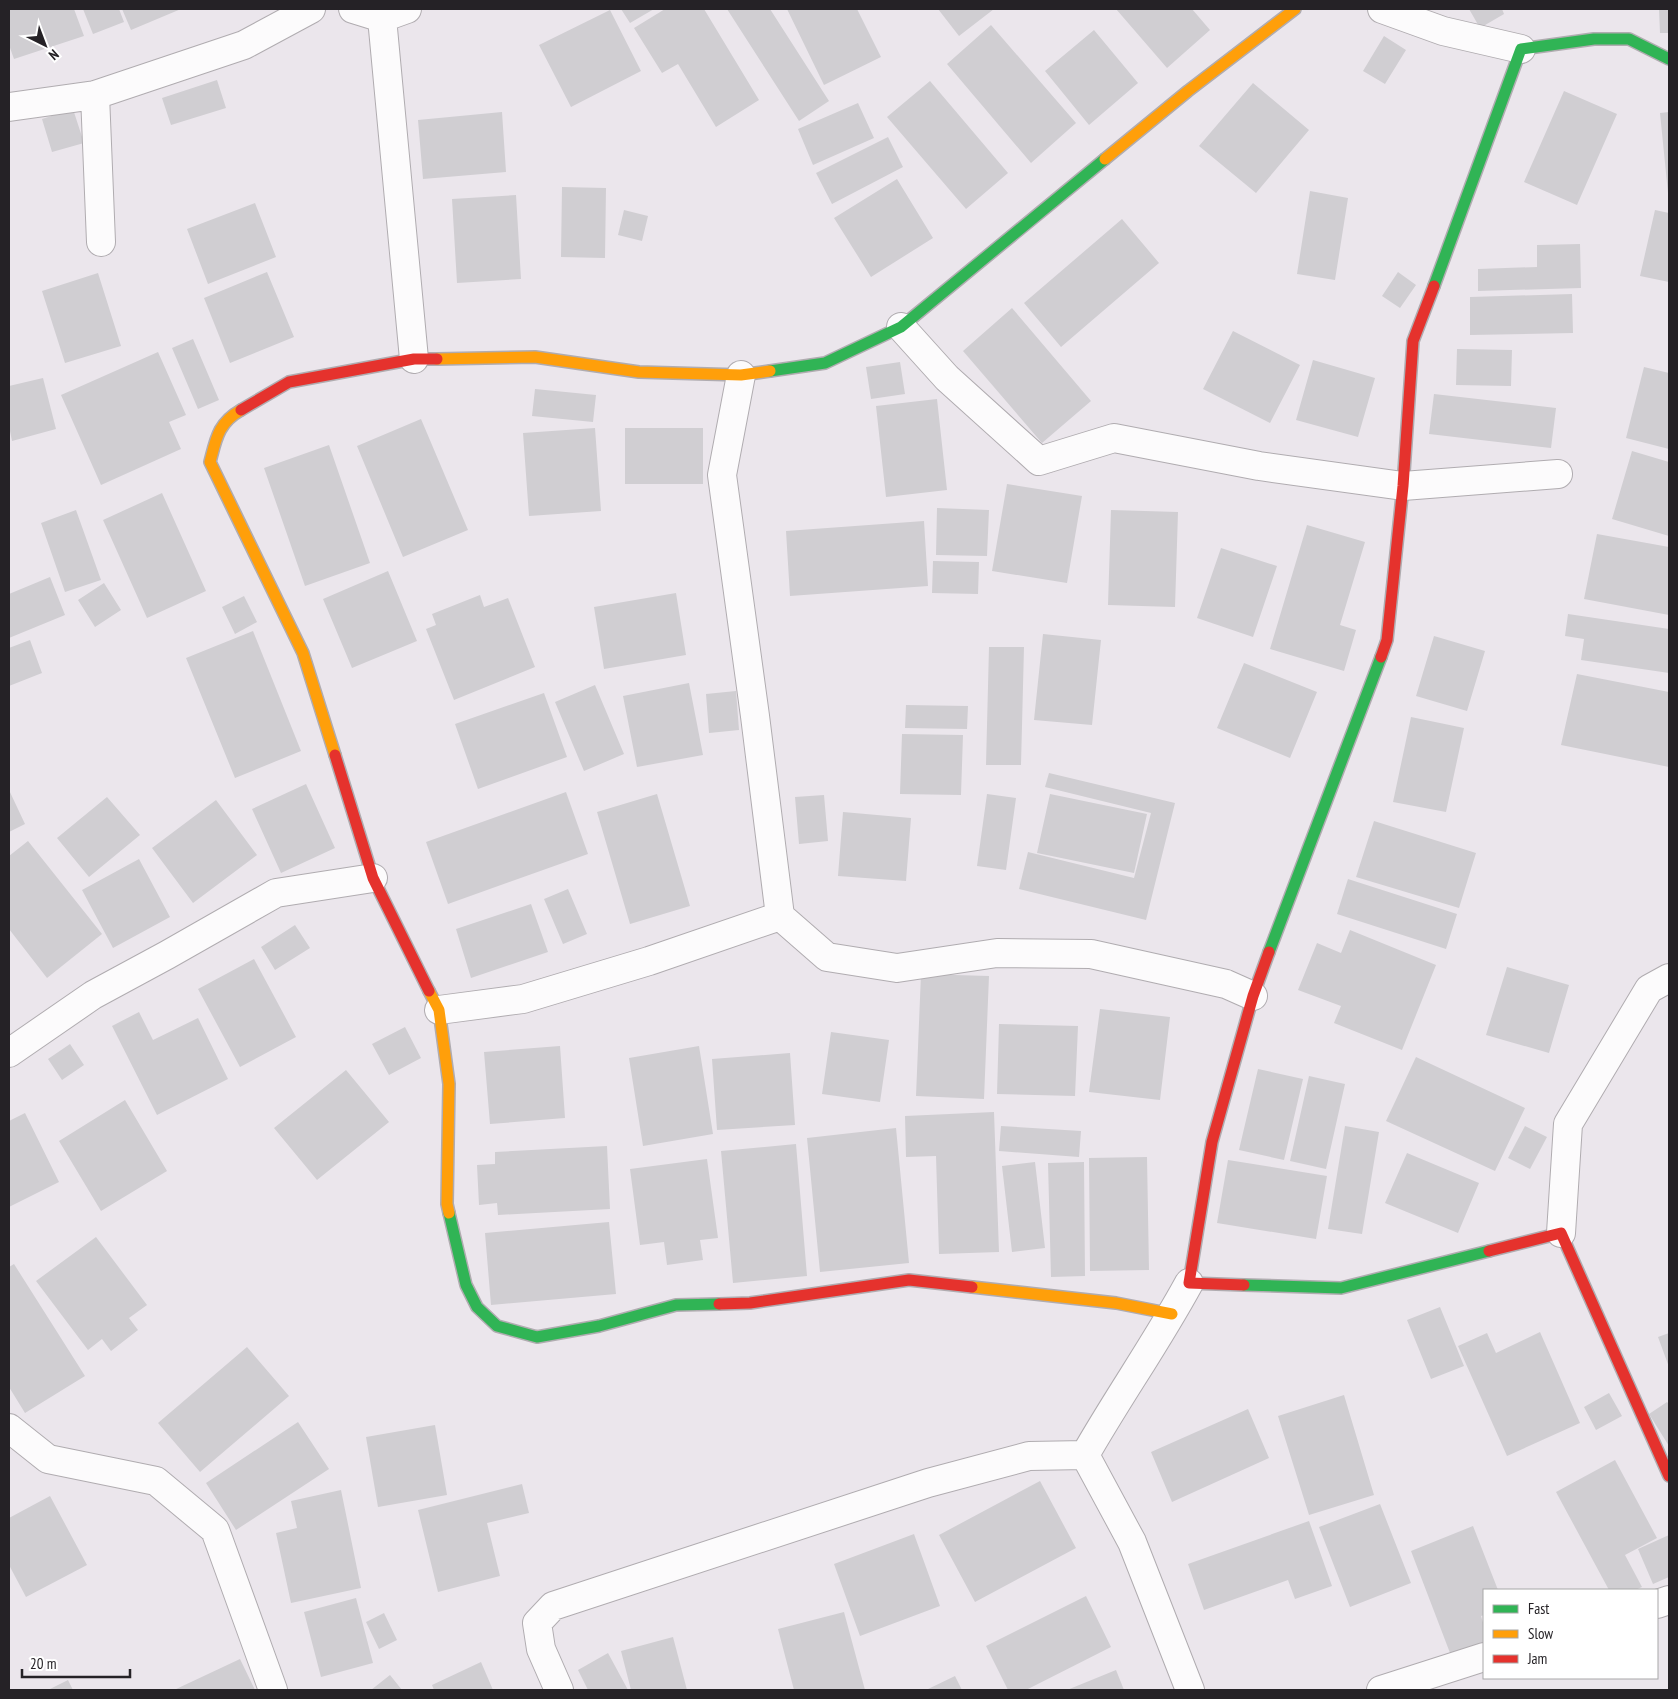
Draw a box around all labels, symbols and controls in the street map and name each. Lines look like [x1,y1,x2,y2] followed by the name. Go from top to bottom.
[20,20,70,70] north arrow
[45,45,63,64] text: N
[1483,1589,1658,1679] legend
[1528,1599,1549,1618] text: Fast
[1528,1624,1553,1643] text: Slow
[22,1646,130,1678] scale bar
[1527,1649,1547,1668] text: Jam
[30,1654,56,1673] text: 20 m

